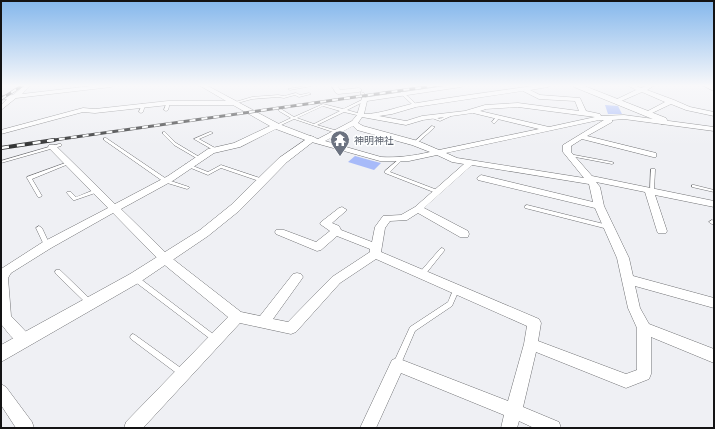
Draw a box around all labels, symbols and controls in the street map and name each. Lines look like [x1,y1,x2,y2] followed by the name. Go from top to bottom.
[329,129,351,157] temple icon: 神明神社
[354,133,394,147] place label: 神明神社

